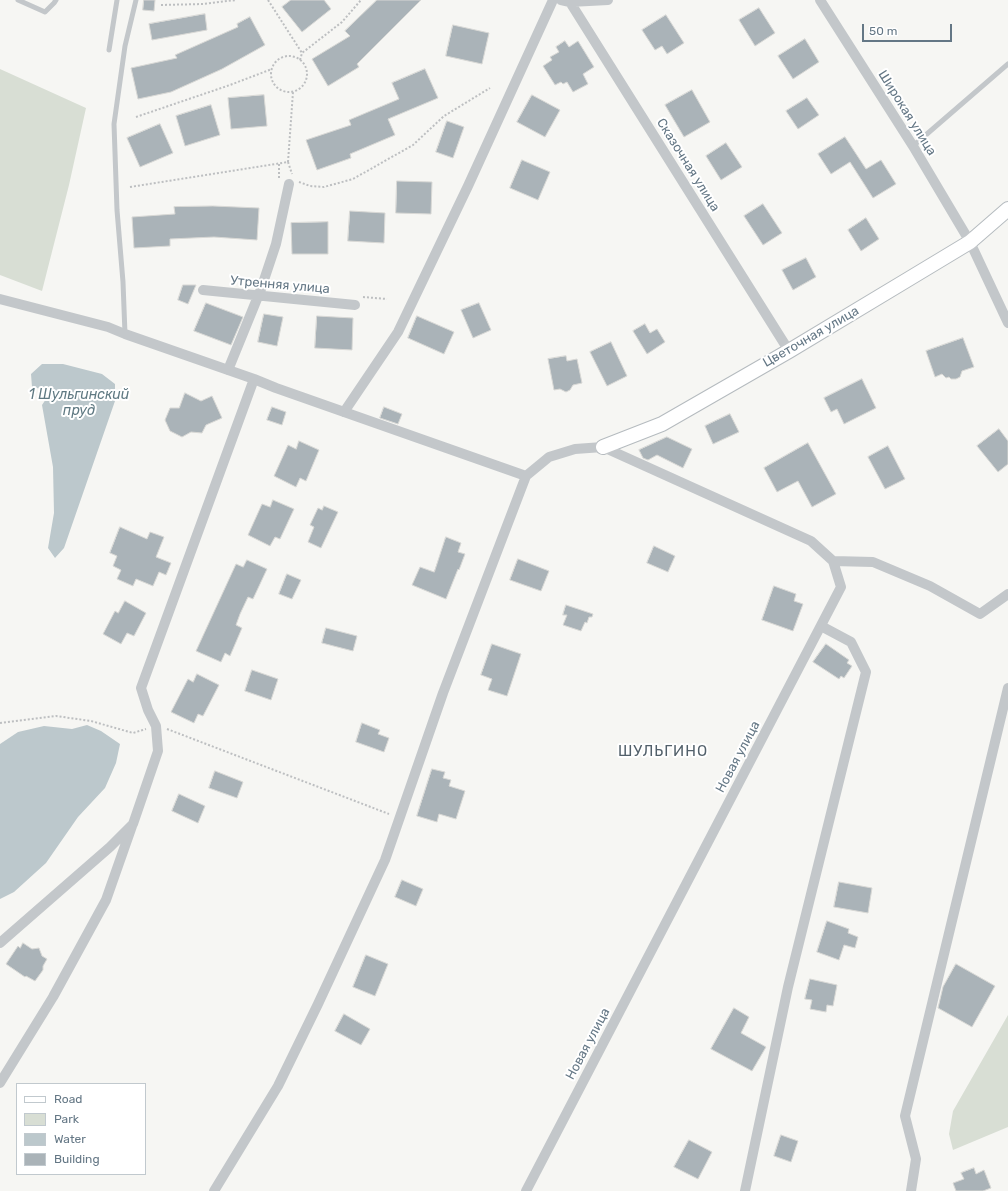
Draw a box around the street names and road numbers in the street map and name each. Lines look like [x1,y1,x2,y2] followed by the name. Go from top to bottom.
[875,68,939,158] street label: Широкая улица
[653,116,723,214] street label: Сказочная улица
[230,273,330,297] street label: Утренняя улица
[760,303,862,371] street label: Цветочная улица
[713,719,763,795] street label: Новая улица
[563,1006,613,1082] street label: Новая улица

